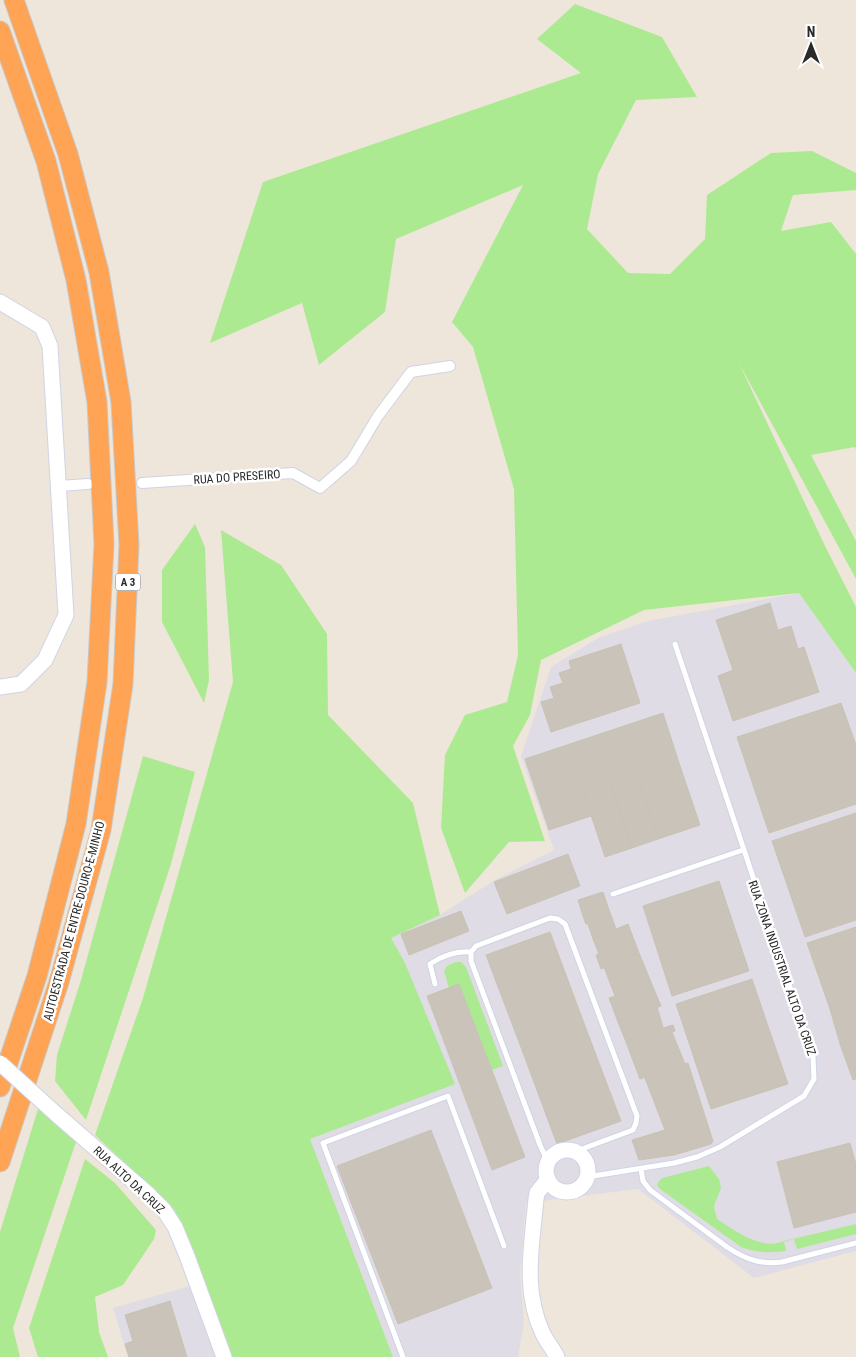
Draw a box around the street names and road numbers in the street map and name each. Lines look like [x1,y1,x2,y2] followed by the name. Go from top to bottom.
[193,467,281,487] street label: RUA DO PRESEIRO
[116,574,140,590] road number: A 3
[41,820,107,1022] street label: AUTOESTRADA DE ENTRE-DOURO-E-MINHO
[745,879,819,1057] street label: RUA ZONA INDUSTRIAL ALTO DA CRUZ
[90,1143,168,1217] street label: RUA ALTO DA CRUZ

